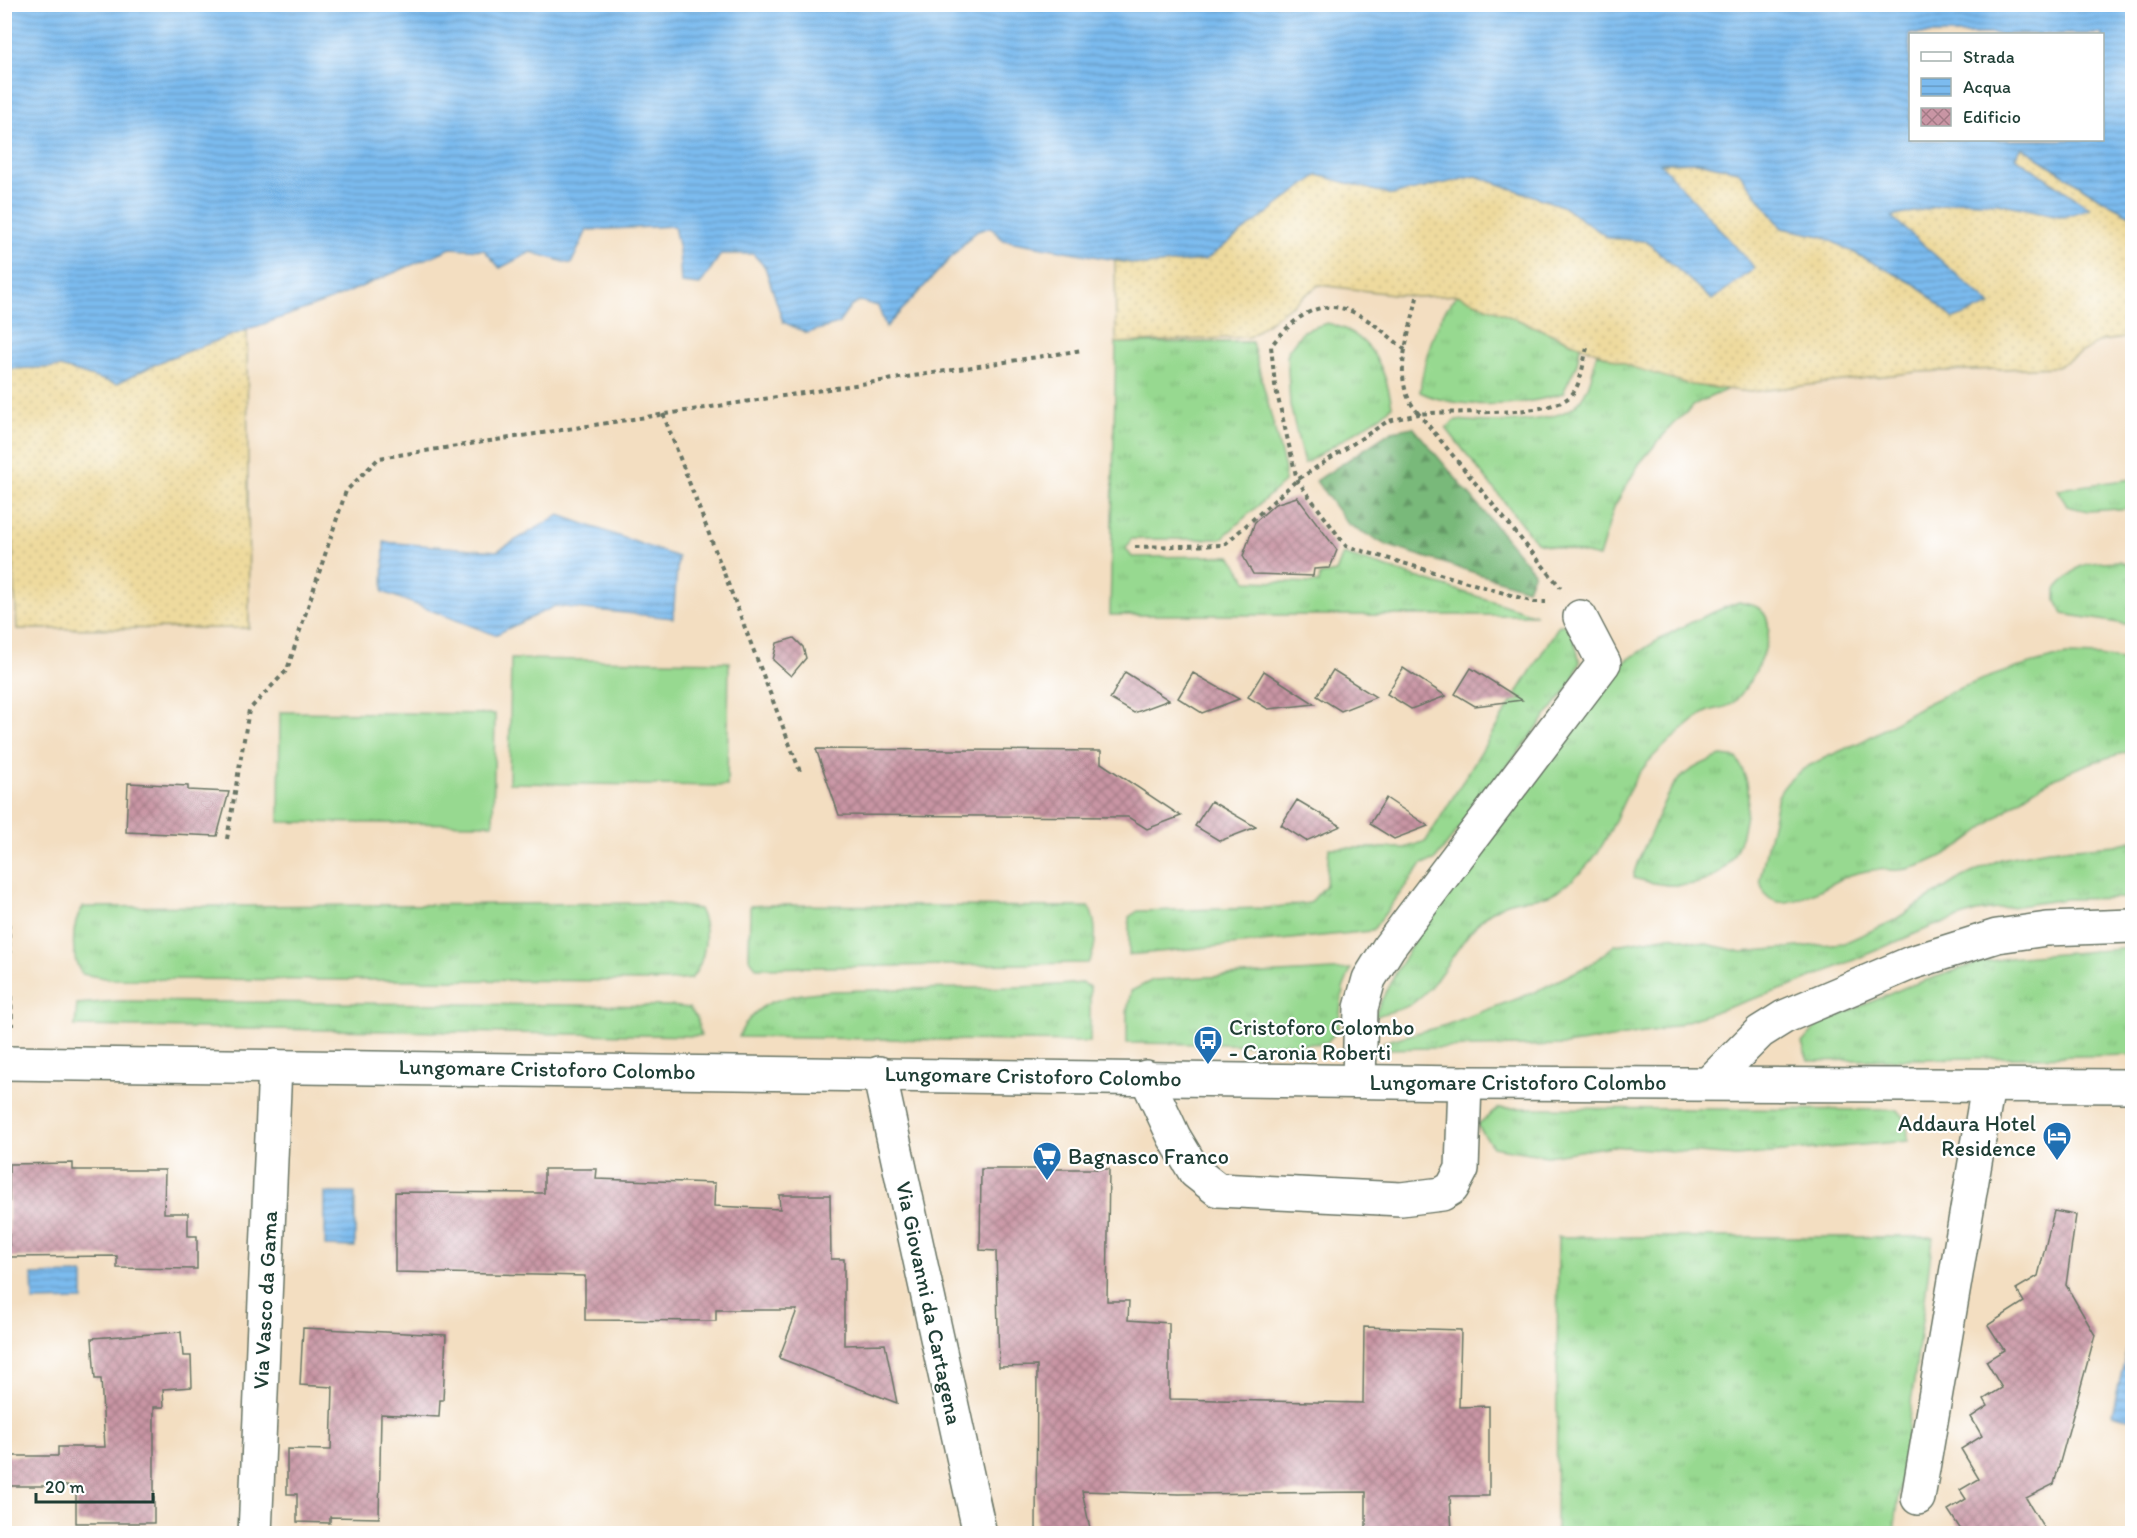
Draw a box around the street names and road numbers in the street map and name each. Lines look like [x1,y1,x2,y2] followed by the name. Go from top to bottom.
[398,1053,696,1085] street label: Lungomare Cristoforo Colombo
[884,1060,1182,1092] street label: Lungomare Cristoforo Colombo
[1369,1069,1667,1096] street label: Lungomare Cristoforo Colombo
[890,1179,968,1427] street label: Via Giovanni da Cartagena
[247,1209,283,1390] street label: Via Vasco da Gama

